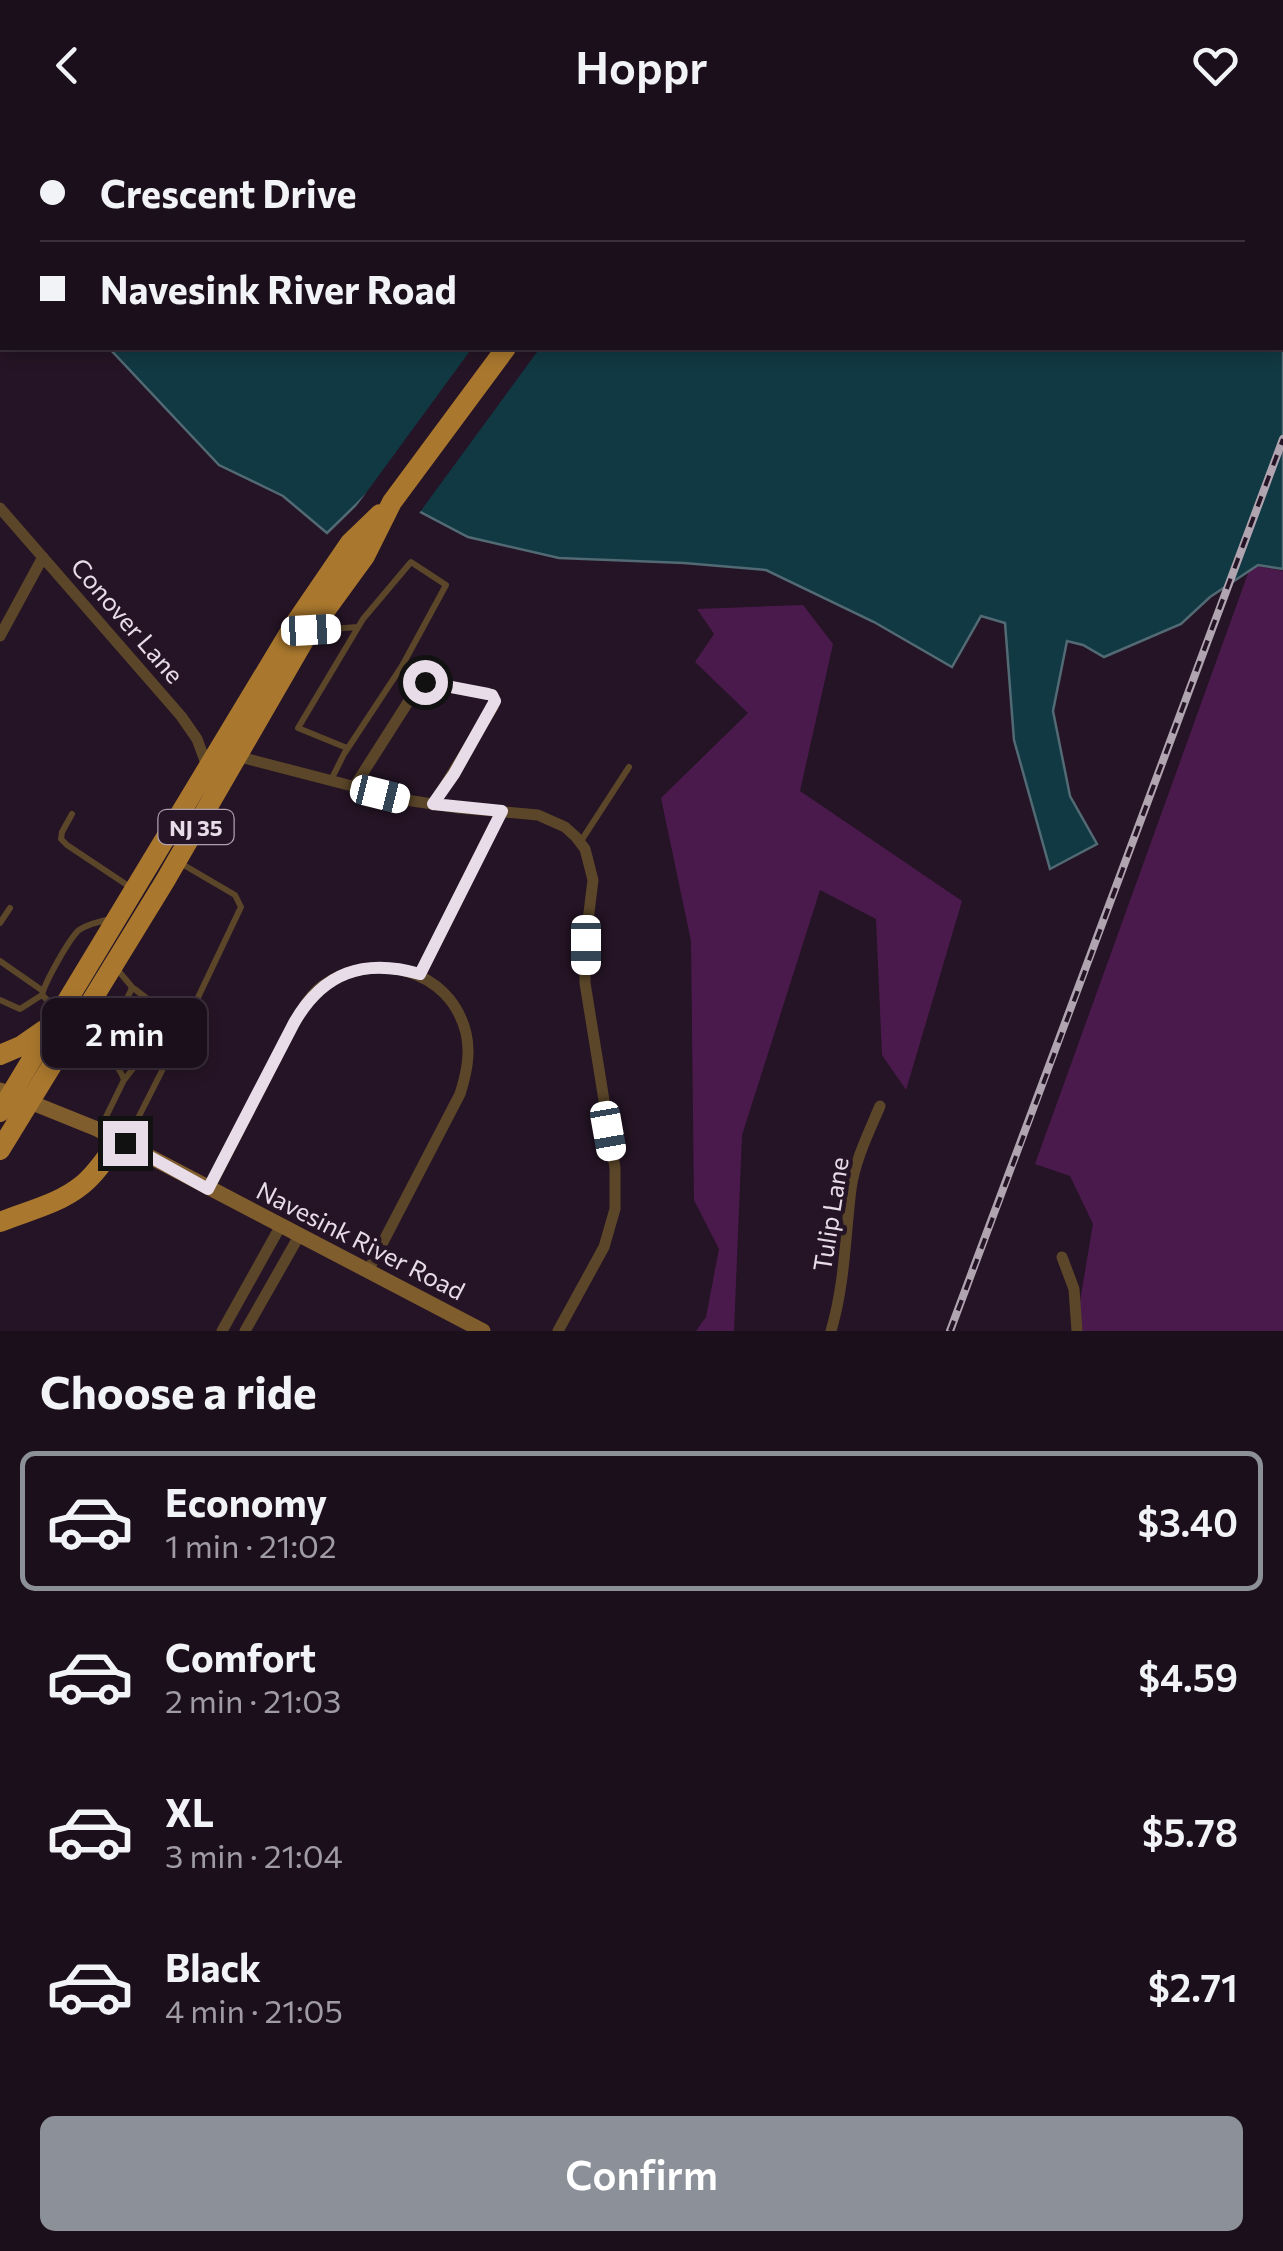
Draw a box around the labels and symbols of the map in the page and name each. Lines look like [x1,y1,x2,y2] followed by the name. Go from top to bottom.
[65,551,191,689] street label: Conover Lane
[280,613,342,647] car
[403,660,448,705] route start
[347,772,413,816] car
[158,810,234,844] road number: NJ 35
[571,915,601,975] car
[42,998,208,1068] callout: 2 min
[588,1099,628,1163] car
[103,1121,148,1166] route end
[806,1155,854,1273] street label: Tulip Lane
[252,1175,470,1305] street label: Navesink River Road

